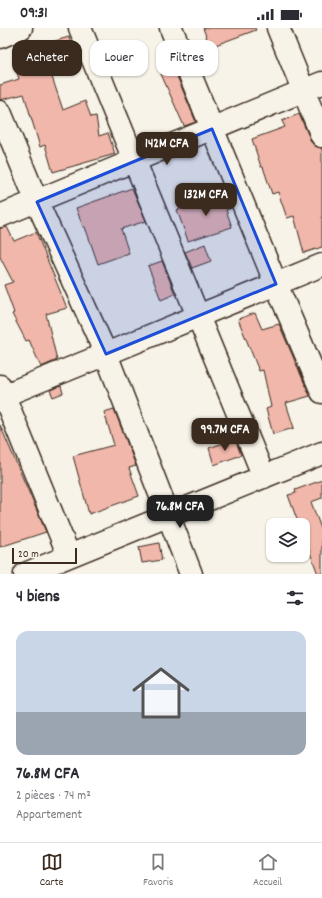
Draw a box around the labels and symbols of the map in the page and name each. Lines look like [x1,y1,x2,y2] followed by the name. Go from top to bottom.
[126,132,208,166] pin: 142M CFA
[165,183,247,217] pin: 132M CFA
[179,418,271,452] pin: 99.7M CFA
[134,495,226,529] pin: 76.8M CFA
[12,546,77,565] scale bar

